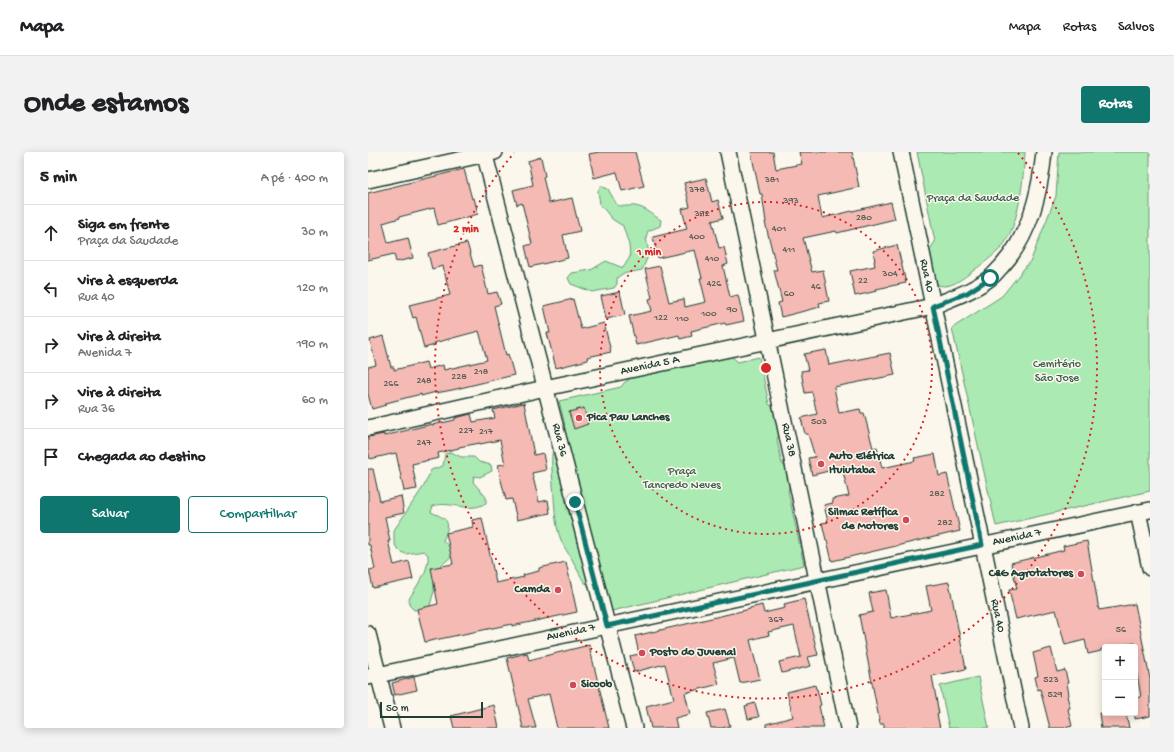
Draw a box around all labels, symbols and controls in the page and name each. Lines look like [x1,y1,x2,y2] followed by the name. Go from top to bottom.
[20,16,64,39] text: Mapa
[1009,19,1041,36] text: Mapa
[1063,19,1096,36] text: Rotas
[1118,19,1154,36] text: Salvos
[1081,86,1150,123] button: Rotas
[24,88,188,121] text: Onde estamos
[40,168,77,188] text: 5 min
[261,171,328,186] text: A pé · 400 m
[764,174,779,186] house number: 381
[688,184,705,196] house number: 378
[926,192,1020,206] park label: Praça da Saudade
[782,195,799,207] house number: 393
[693,208,710,220] house number: 392
[856,212,872,224] house number: 280
[78,216,169,234] text: Siga em frente
[40,222,62,244] icon: ahead
[453,223,479,237] text: 2 min
[772,223,786,235] house number: 401
[302,225,328,240] text: 30 m
[689,231,705,243] house number: 400
[78,234,178,249] text: Praça da Saudade
[783,244,795,256] house number: 411
[636,246,662,260] text: 1 min
[705,253,720,265] house number: 410
[916,258,936,294] street label: Rua 40
[881,268,898,280] house number: 304
[981,269,999,287] route start
[78,272,178,290] text: Vire à esquerda
[858,275,868,287] house number: 22
[40,278,62,300] icon: left
[707,278,722,290] house number: 426
[297,281,328,296] text: 120 m
[811,281,822,293] house number: 46
[784,288,795,300] house number: 60
[78,290,115,305] text: Rua 40
[726,304,738,316] house number: 90
[700,308,717,320] house number: 100
[653,312,668,324] house number: 122
[674,313,689,325] house number: 110
[78,328,161,346] text: Vire à direita
[40,334,62,356] icon: right
[297,337,328,352] text: 190 m
[78,346,132,361] text: Avenida 7
[619,353,682,379] street label: Avenida 5 A
[1033,358,1081,386] park label: Cemitério São Jose
[759,361,773,375] centre of rings
[474,366,489,378] house number: 218
[451,371,467,383] house number: 228
[416,375,432,387] house number: 248
[383,378,399,390] house number: 266
[78,384,161,402] text: Vire à direita
[40,390,62,412] icon: right
[302,393,328,408] text: 60 m
[78,402,115,417] text: Rua 36
[586,411,670,425] place label: Pica Pau Lanches
[574,413,584,423] marker: Pica Pau Lanches
[811,416,827,428] house number: 503
[548,422,570,459] street label: Rua 36
[778,422,798,459] street label: Rua 38
[458,425,474,437] house number: 227
[479,426,494,438] house number: 217
[417,437,432,449] house number: 247
[40,446,62,468] icon: arrive
[78,448,205,466] text: Chegada ao destino
[828,450,896,478] place label: Auto Elétrica Ituiutaba
[816,459,826,469] marker: Auto Elétrica Ituiutaba
[642,465,721,493] park label: Praça Tancredo Neves
[929,488,945,500] house number: 282
[566,493,584,511] route end
[40,496,180,533] button: Salvar
[188,496,328,533] button: Compartilhar
[828,506,899,534] place label: Silmac Retífica de Motores
[901,515,911,525] marker: Silmac Retífica de Motores
[937,517,953,529] house number: 282
[991,526,1043,550] street label: Avenida 7
[988,567,1074,581] place label: C&G Agrotatores
[1076,569,1086,579] marker: C&G Agrotatores
[514,583,551,597] place label: Camda
[553,585,563,595] marker: Camda
[987,598,1007,634] street label: Rua 40
[767,614,785,626] house number: 367
[545,621,597,645] street label: Avenida 7
[1116,624,1127,636] house number: 56
[1102,644,1138,716] map controls
[1102,644,1138,680] button: +
[649,646,736,660] place label: Posto do Juvenal
[637,648,647,658] marker: Posto do Juvenal
[1043,674,1059,686] house number: 523
[581,678,613,692] place label: Sicoob
[568,680,578,690] marker: Sicoob
[1102,680,1138,716] button: −
[1047,689,1063,701] house number: 529
[380,700,483,719] scale bar
[386,703,408,715] text: 50 m

